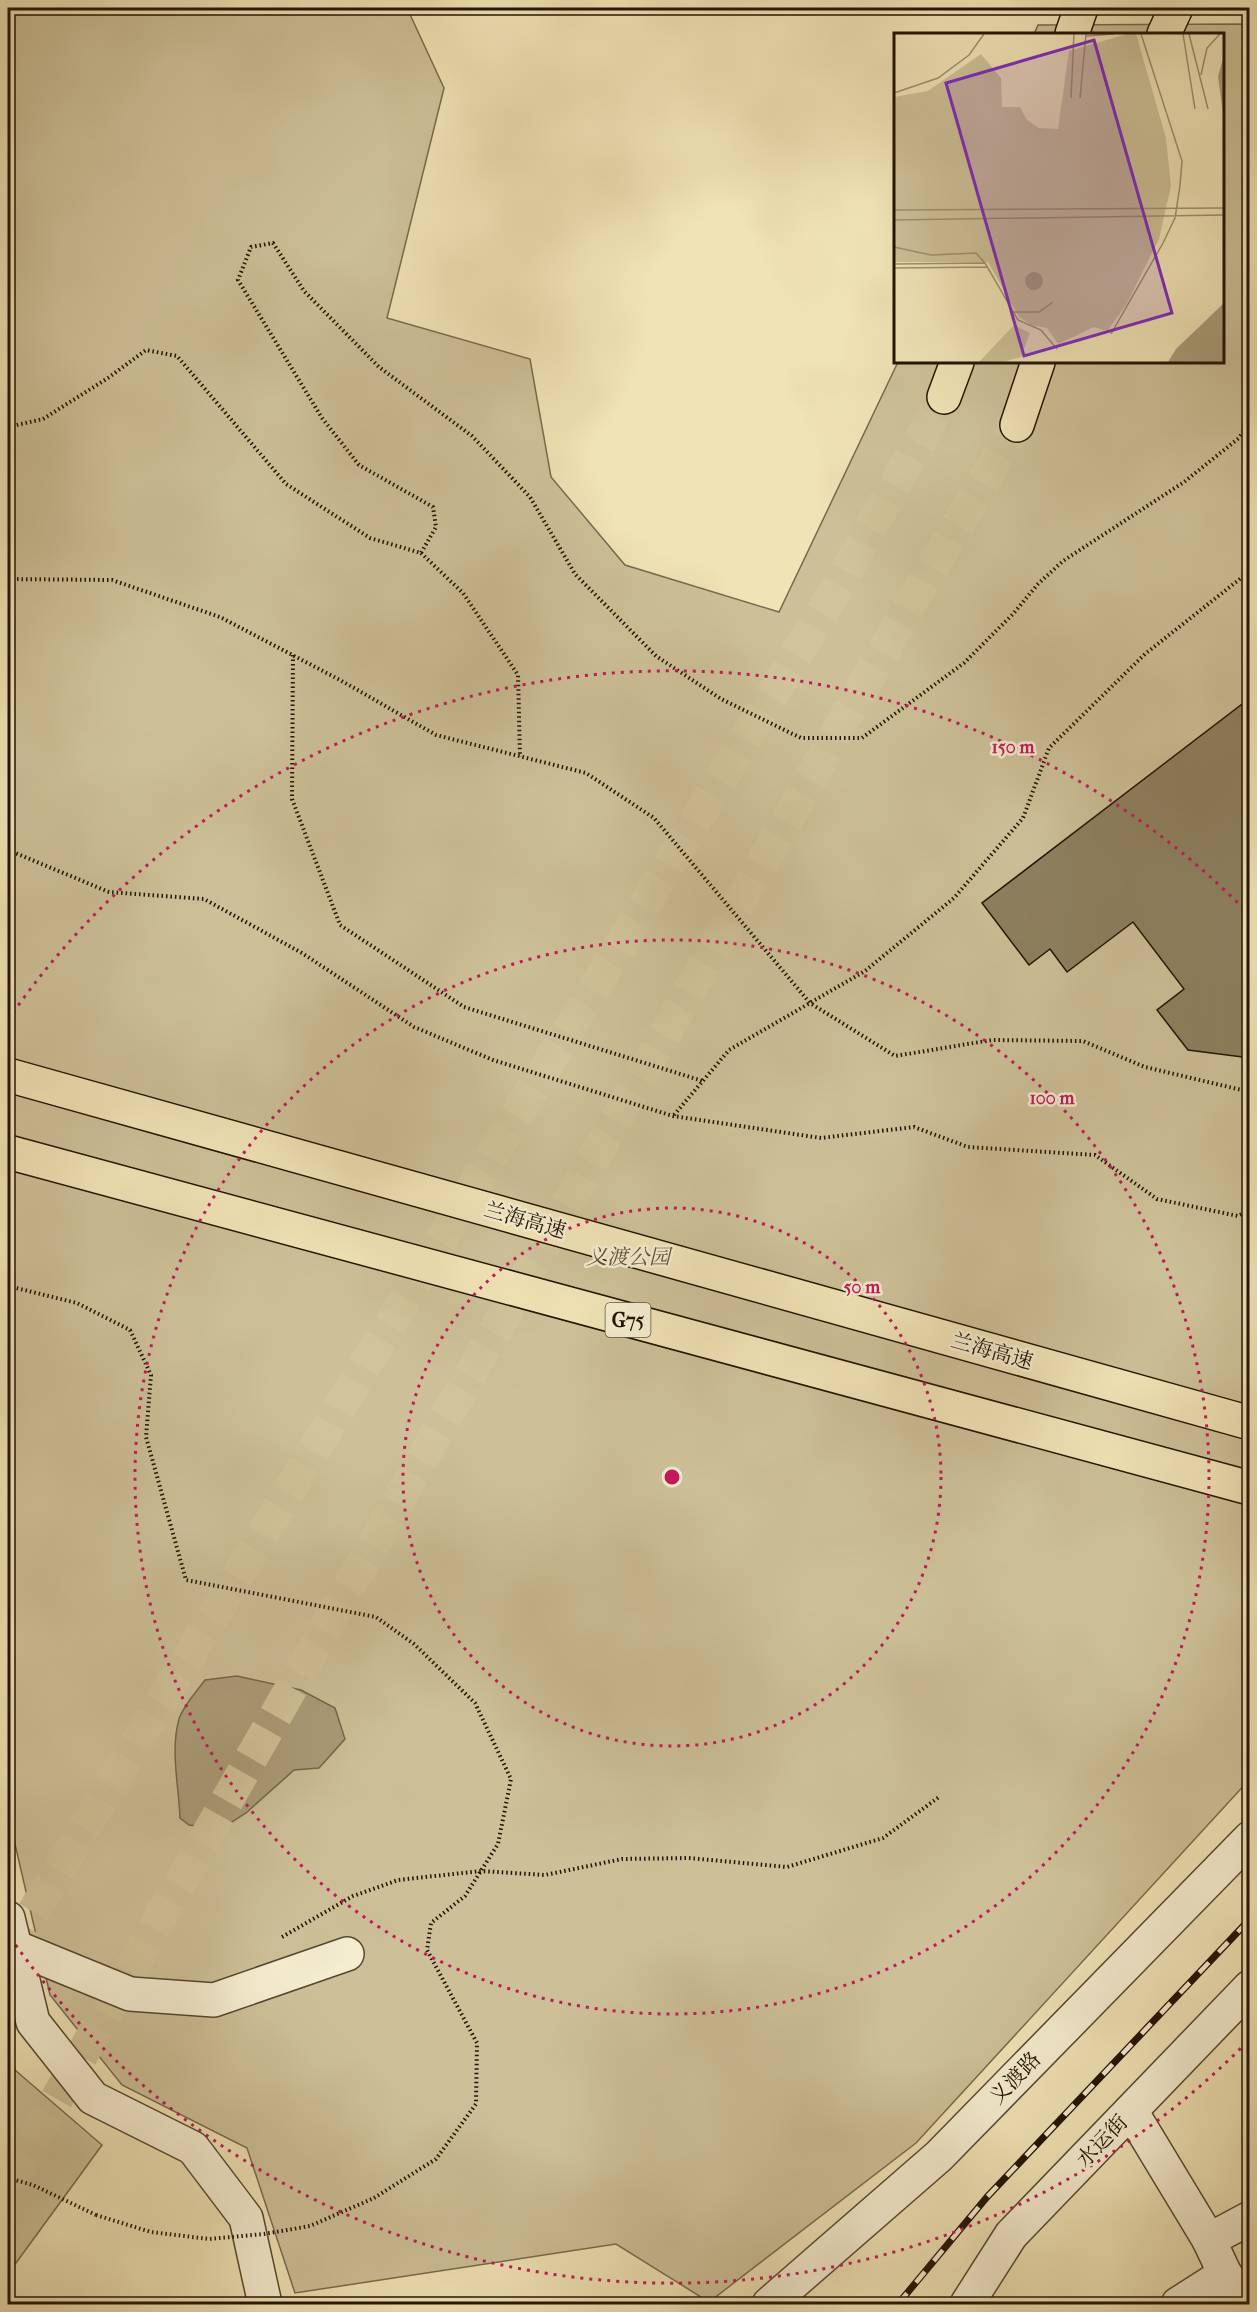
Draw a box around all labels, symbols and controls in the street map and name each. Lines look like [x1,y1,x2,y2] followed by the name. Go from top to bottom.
[894,33,1224,363] inset map
[992,737,1035,758] text: 150 m
[1029,1088,1076,1109] text: 100 m
[481,1197,569,1243] street label: 兰海高速
[586,1245,673,1269] park label: 义渡公园
[844,1277,881,1298] text: 50 m
[606,1303,650,1337] road number: G75
[948,1328,1036,1374] street label: 兰海高速
[662,1467,682,1487] centre of rings
[984,2047,1046,2109] street label: 义渡路
[1071,2110,1133,2172] street label: 水运街

